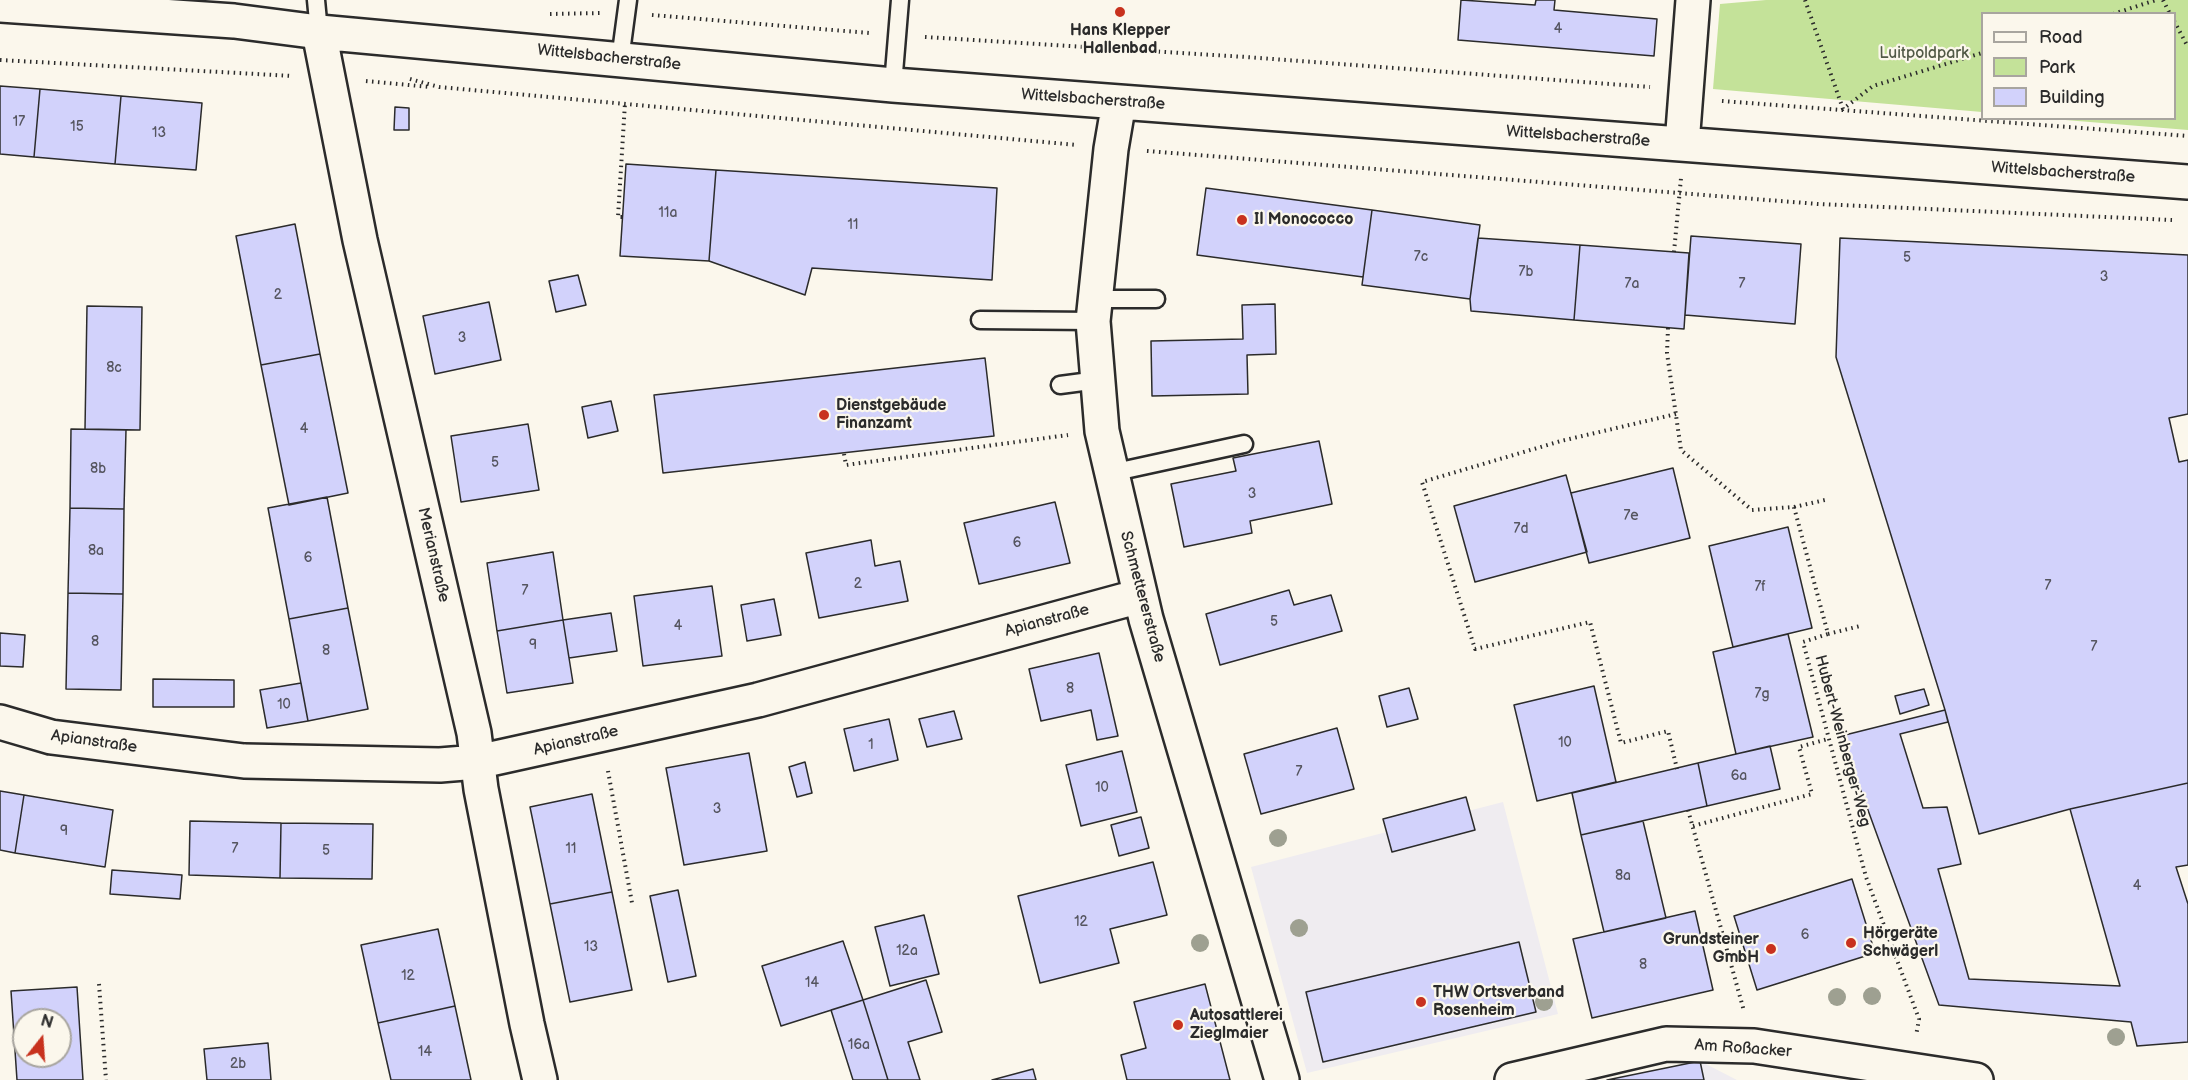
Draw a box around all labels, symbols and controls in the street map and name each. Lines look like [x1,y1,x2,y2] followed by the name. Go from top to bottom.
[1113,5,1127,19] marker: Hans Klepper Hallenbad
[1981,12,2176,120] legend
[1070,21,1170,59] place label: Hans Klepper Hallenbad
[1554,21,1562,37] house number: 4
[2039,27,2083,48] text: Road
[536,41,682,75] street label: Wittelsbacherstraße
[1879,44,1969,64] park label: Luitpoldpark
[2039,57,2075,78] text: Park
[1020,85,1166,115] street label: Wittelsbacherstraße
[2039,87,2105,108] text: Building
[13,114,25,130] house number: 17
[70,119,84,135] house number: 15
[1505,122,1651,152] street label: Wittelsbacherstraße
[152,125,166,141] house number: 13
[1990,158,2136,188] street label: Wittelsbacherstraße
[659,205,677,221] house number: 11a
[1254,210,1353,230] place label: Il Monococco
[1235,213,1249,227] marker: Il Monococco
[848,217,858,233] house number: 11
[1414,249,1428,265] house number: 7c
[1903,250,1911,266] house number: 5
[1519,264,1533,280] house number: 7b
[2100,269,2108,285] house number: 3
[1625,276,1639,292] house number: 7a
[1739,276,1745,292] house number: 7
[274,287,282,303] house number: 2
[458,330,466,346] house number: 3
[106,360,122,376] house number: 8c
[836,396,947,434] place label: Dienstgebäude Finanzamt
[817,408,831,422] marker: Dienstgebäude Finanzamt
[300,421,308,437] house number: 4
[491,455,499,471] house number: 5
[90,461,106,477] house number: 8b
[1248,486,1256,502] house number: 3
[413,506,453,604] street label: Merianstraße
[1623,508,1639,524] house number: 7e
[1514,521,1528,537] house number: 7d
[1115,529,1169,665] street label: Schmettererstraße
[1013,535,1021,551] house number: 6
[88,543,104,559] house number: 8a
[304,550,312,566] house number: 6
[854,576,862,592] house number: 2
[2045,578,2051,594] house number: 7
[1754,579,1766,595] house number: 7f
[522,583,528,599] house number: 7
[1003,601,1091,641] street label: Apianstraße
[1270,614,1278,630] house number: 5
[674,618,682,634] house number: 4
[91,634,99,650] house number: 8
[529,637,537,653] house number: 9
[2091,639,2097,655] house number: 7
[322,643,330,659] house number: 8
[1810,653,1874,829] street label: Hubert-Weinberger-Weg
[1066,681,1074,697] house number: 8
[1755,686,1769,702] house number: 7g
[277,697,291,713] house number: 10
[532,722,620,760] street label: Apianstraße
[50,726,138,758] street label: Apianstraße
[1558,735,1572,751] house number: 10
[868,737,874,753] house number: 1
[1296,764,1302,780] house number: 7
[1731,768,1747,784] house number: 6a
[1095,780,1109,796] house number: 10
[713,801,721,817] house number: 3
[60,823,68,839] house number: 9
[232,841,238,857] house number: 7
[566,841,576,857] house number: 11
[322,843,330,859] house number: 5
[1615,868,1631,884] house number: 8a
[2133,878,2141,894] house number: 4
[1074,914,1088,930] house number: 12
[1863,924,1938,962] place label: Hörgeräte Schwägerl
[1801,927,1809,943] house number: 6
[1663,930,1759,968] place label: Grundsteiner GmbH
[1844,936,1858,950] marker: Hörgeräte Schwägerl
[584,939,598,955] house number: 13
[1764,942,1778,956] marker: Grundsteiner GmbH
[896,943,918,959] house number: 12a
[1639,957,1647,973] house number: 8
[401,968,415,984] house number: 12
[805,975,819,991] house number: 14
[1433,983,1564,1021] place label: THW Ortsverband Rosenheim
[1414,995,1428,1009] marker: THW Ortsverband Rosenheim
[1190,1006,1283,1044] place label: Autosattlerei Zieglmaier
[12,1008,72,1068] north arrow
[38,1011,55,1033] text: N
[1171,1018,1185,1032] marker: Autosattlerei Zieglmaier
[1694,1036,1792,1062] street label: Am Roßacker
[848,1037,870,1053] house number: 16a
[418,1044,432,1060] house number: 14
[230,1056,246,1072] house number: 2b

